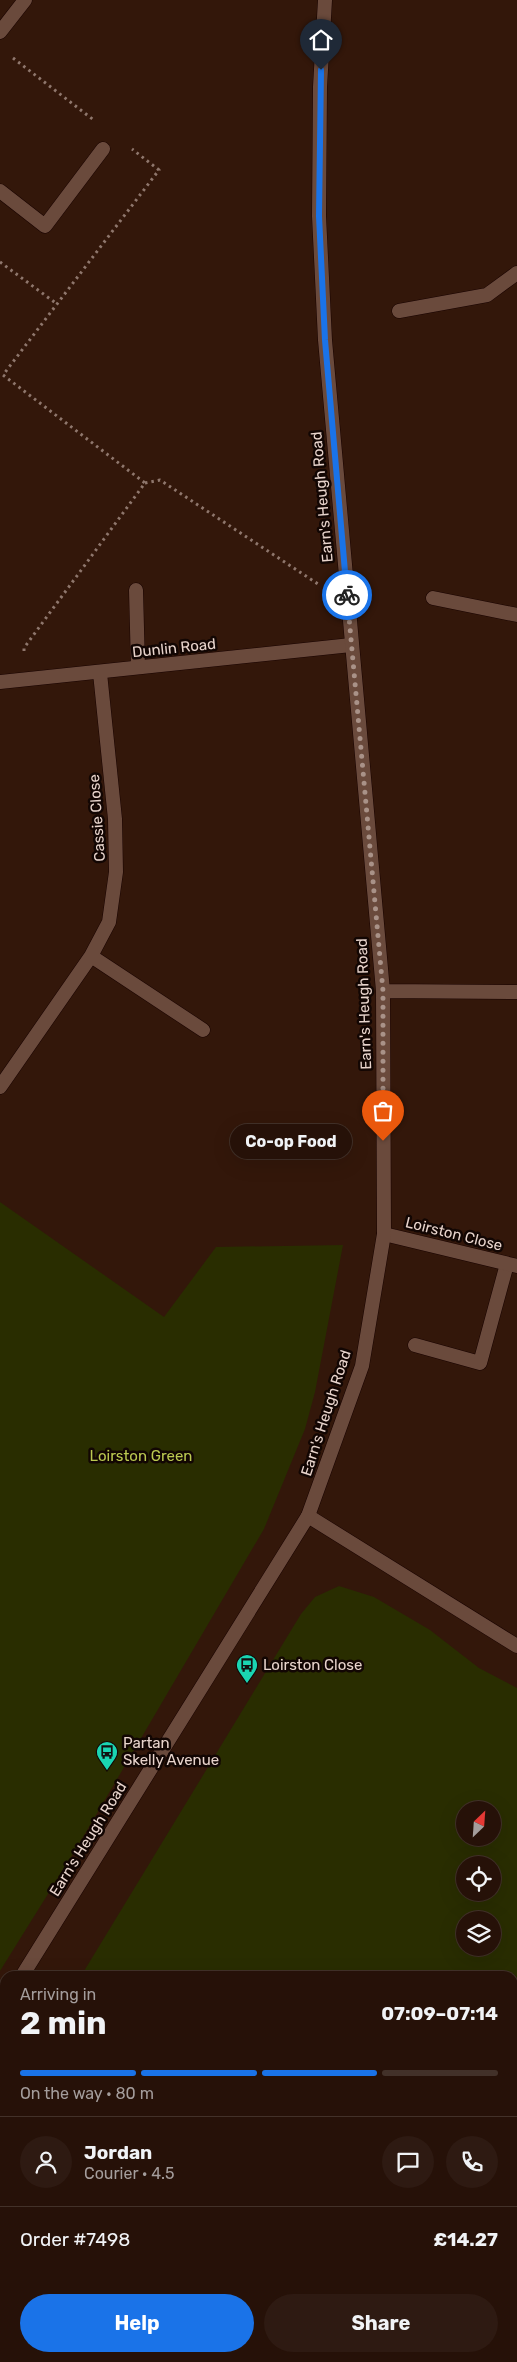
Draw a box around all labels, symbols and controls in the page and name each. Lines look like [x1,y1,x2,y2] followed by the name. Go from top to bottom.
[300,19,342,70] pin
[307,26,335,54] icon: home
[307,431,337,563] street label: Earn's Heugh Road
[322,570,372,620] courier
[333,581,361,609] icon: bike
[131,635,217,661] street label: Dunlin Road
[85,774,109,862] street label: Cassie Close
[353,938,375,1070] street label: Earn's Heugh Road
[362,1090,404,1141] pin
[369,1097,397,1125] icon: bag
[230,1124,353,1158] callout: Co-op Food
[245,1132,337,1151] text: Co-op Food
[404,1213,504,1255] street label: Loirston Close
[297,1348,355,1478] street label: Earn's Heugh Road
[90,1447,192,1465] park label: Loirston Green
[235,1653,259,1684] bus stop icon: Loirston Close
[263,1656,362,1674] place label: Loirston Close
[123,1734,219,1769] place label: Partan Skelly Avenue
[95,1740,119,1771] bus stop icon: Partan Skelly Avenue
[46,1778,130,1900] street label: Earn's Heugh Road
[456,1801,501,1846] north arrow
[456,1801,501,1956] map controls
[456,1856,501,1901] button: locate
[456,1911,501,1956] button: layers
[20,1985,96,2004] text: Arriving in
[381,2002,498,2025] text: 07:09–07:14
[20,2004,107,2042] text: 2 min
[20,2084,154,2103] text: On the way · 80 m
[20,2136,72,2188] button: person
[382,2136,434,2188] button: chat
[446,2136,498,2188] button: phone
[84,2141,152,2164] text: Jordan
[84,2164,174,2183] text: Courier · 4.5
[20,2228,130,2251] text: Order #7498
[433,2228,498,2251] text: £14.27
[20,2294,254,2352] button: Help
[264,2294,498,2352] button: Share

